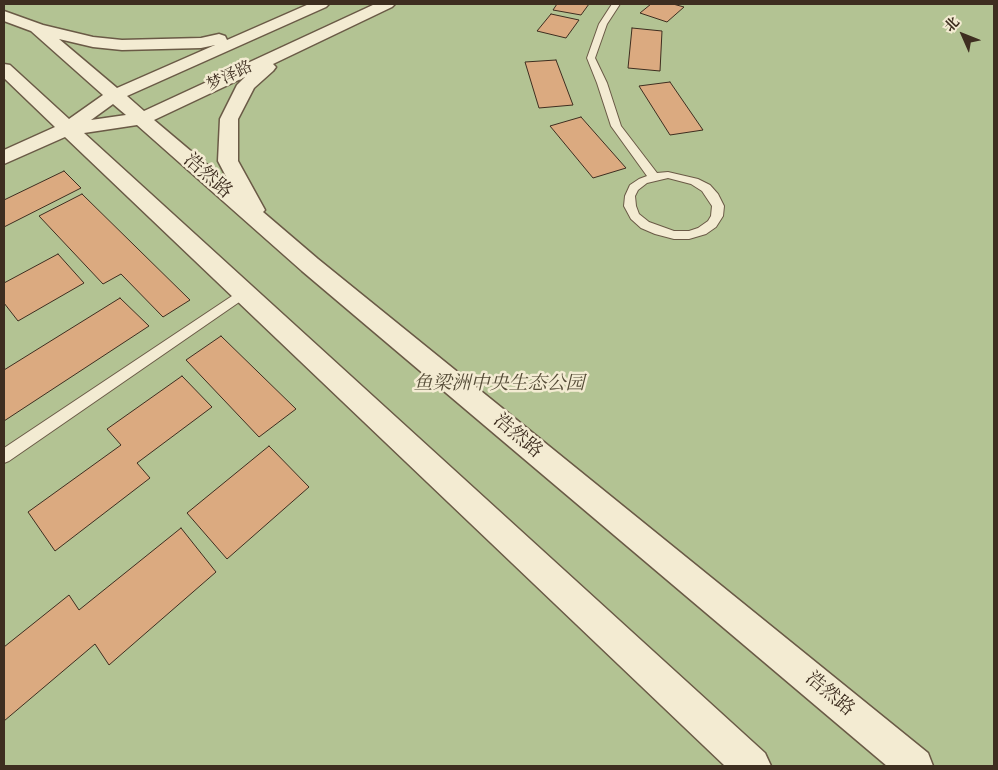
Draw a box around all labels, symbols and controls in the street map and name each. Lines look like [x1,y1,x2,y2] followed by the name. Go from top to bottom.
[938,10,988,60] north arrow
[941,13,964,36] text: 北
[204,58,256,96] street label: 梦泽路
[178,150,236,204] street label: 浩然路
[414,374,584,396] park label: 鱼梁洲中央生态公园
[488,410,546,464] street label: 浩然路
[800,668,858,722] street label: 浩然路

